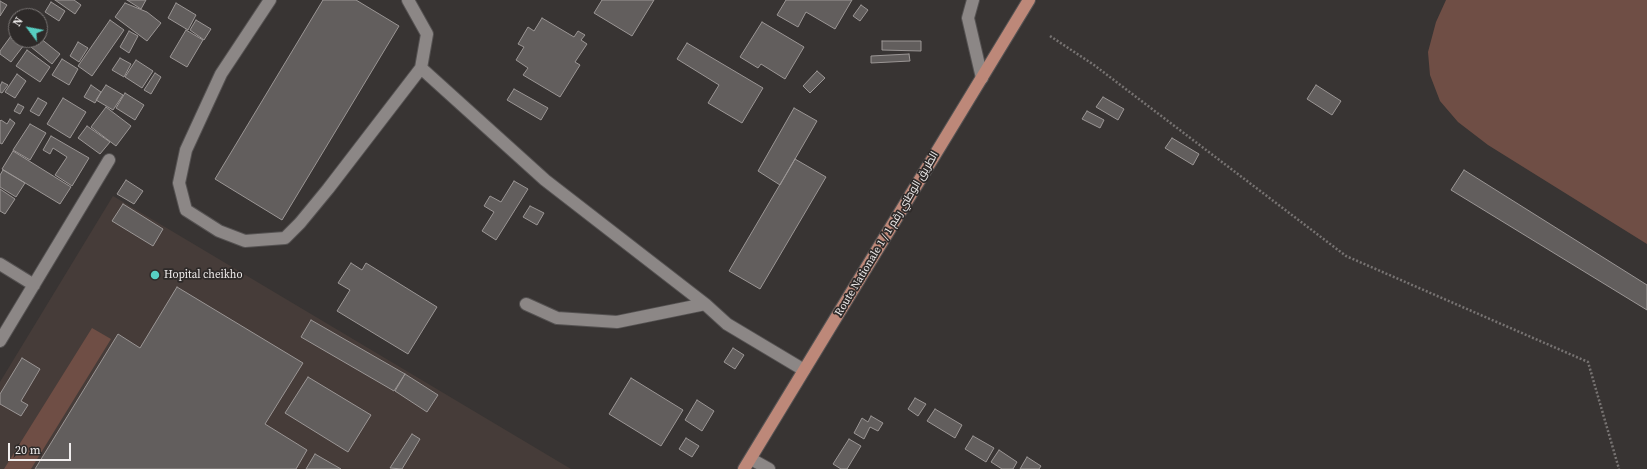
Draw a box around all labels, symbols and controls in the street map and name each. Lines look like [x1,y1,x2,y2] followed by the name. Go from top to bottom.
[8,8,48,48] north arrow
[10,15,27,29] text: N
[833,149,941,319] street label: Route Nationale 1 / الطريق الوطني رقم 1
[164,268,242,282] place label: Hopital cheikho
[149,269,161,281] marker: Hopital cheikho
[10,435,73,461] scale bar
[15,442,41,458] text: 20 m

